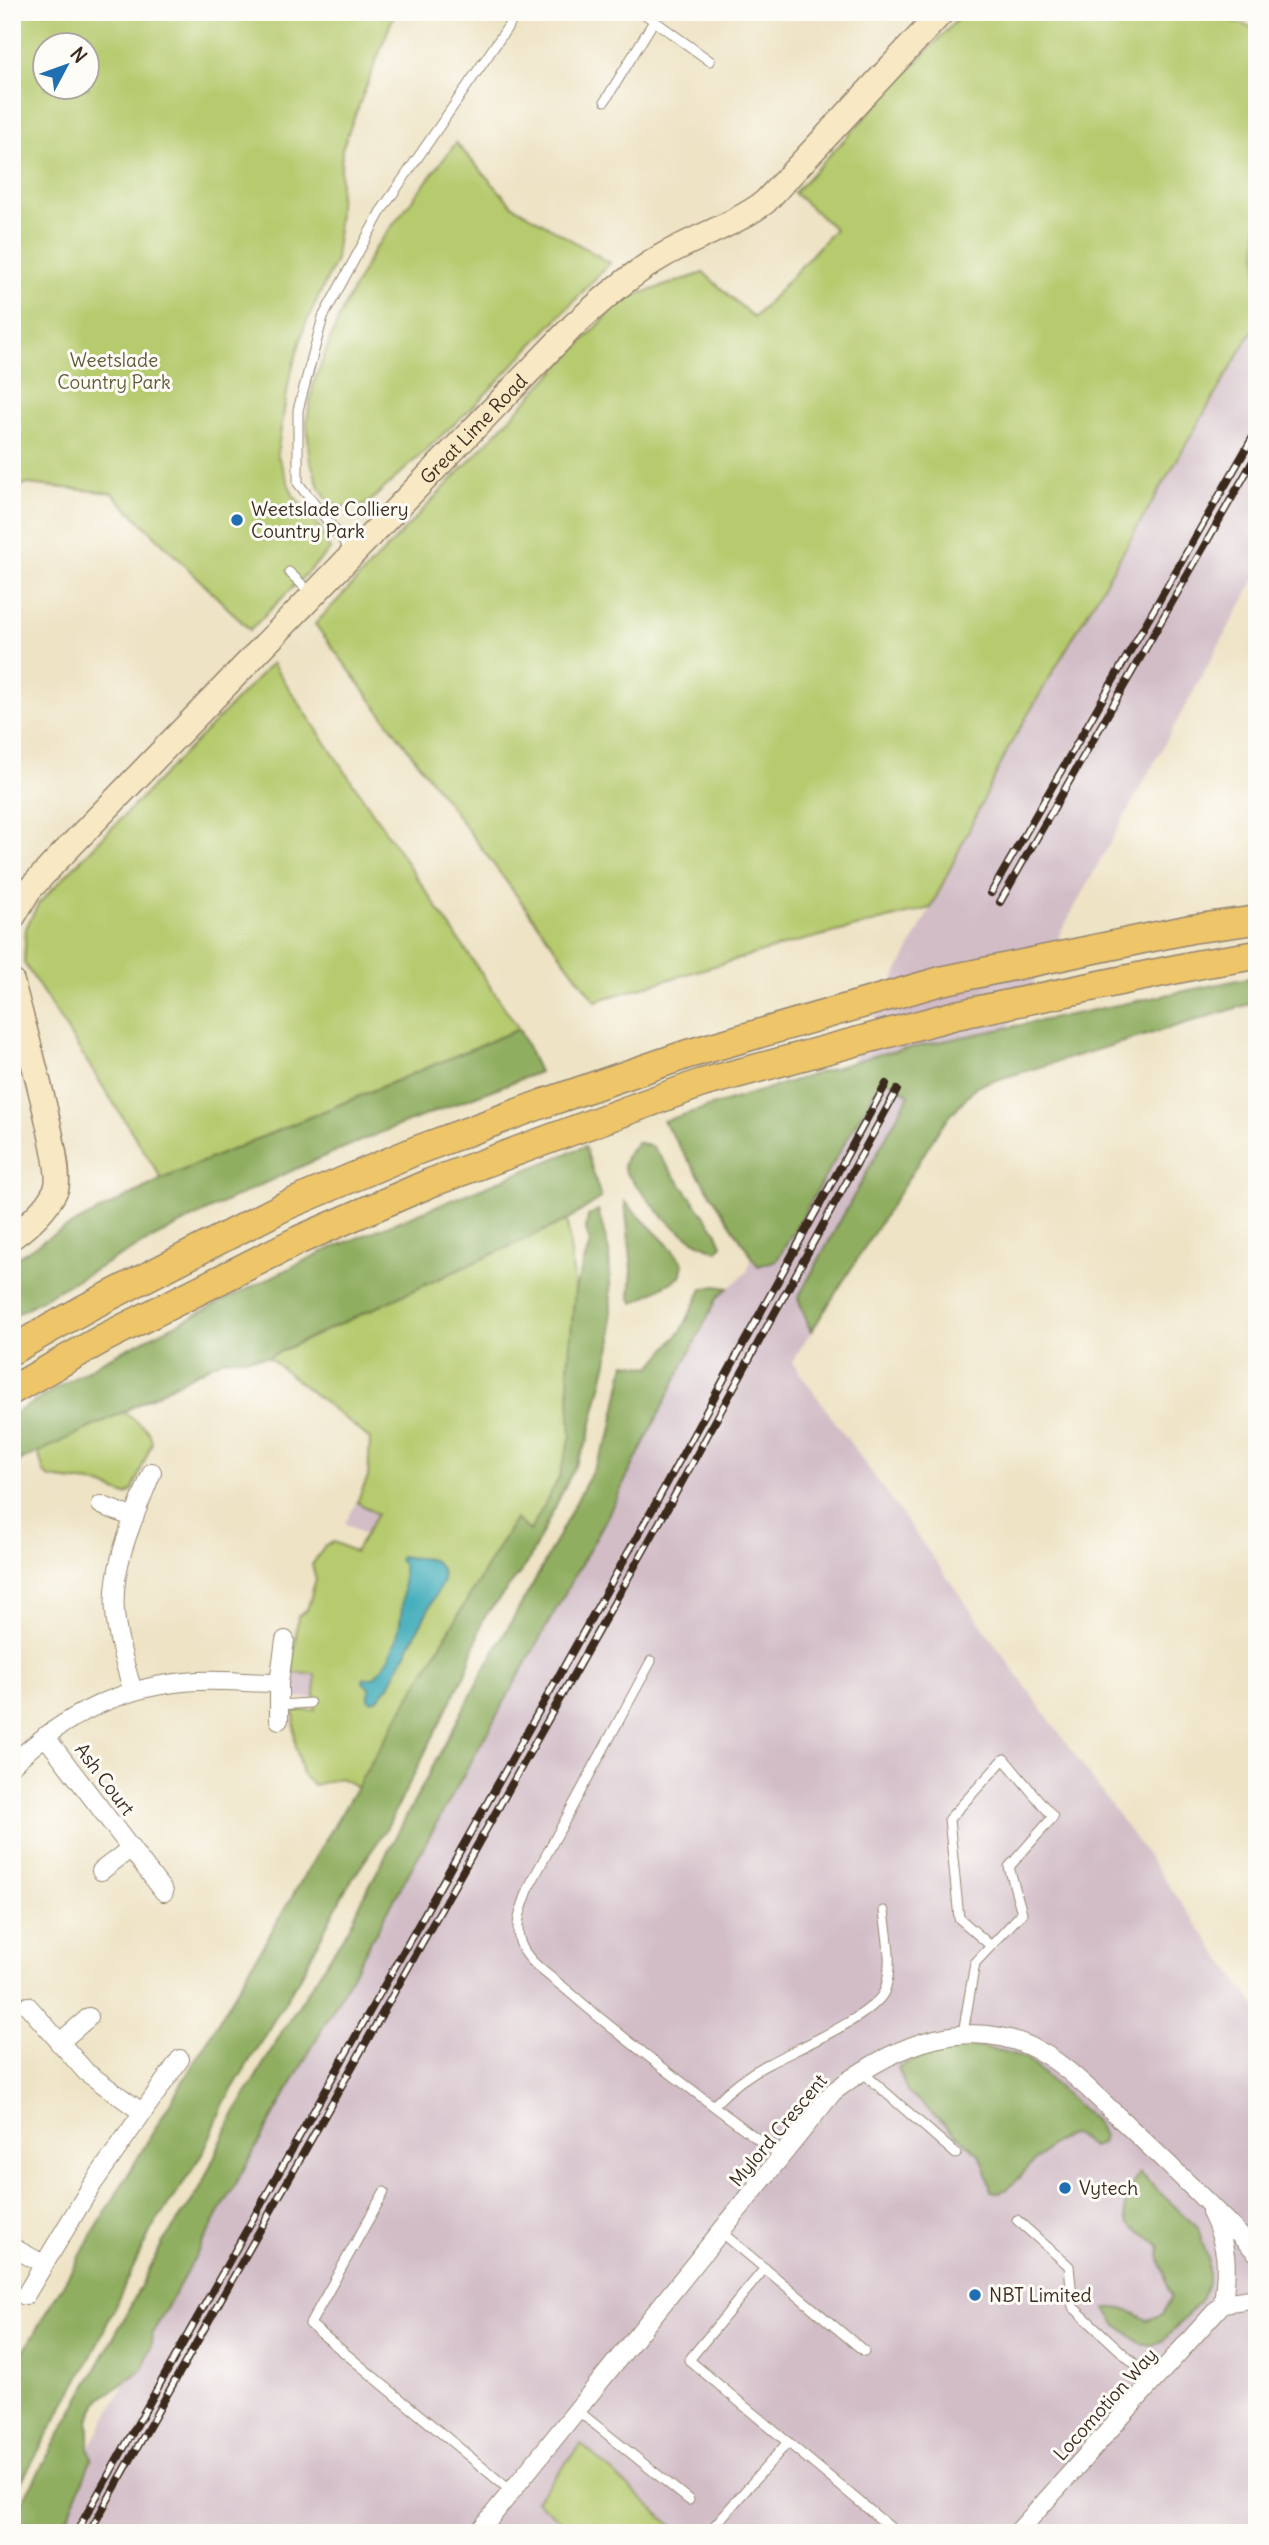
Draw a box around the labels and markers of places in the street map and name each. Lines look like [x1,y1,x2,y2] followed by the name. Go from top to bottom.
[251,497,409,543] place label: Weetslade Colliery Country Park
[229,512,245,528] marker: Weetslade Colliery Country Park
[1079,2176,1138,2200] place label: Vytech
[1057,2180,1073,2196] marker: Vytech
[989,2283,1092,2307] place label: NBT Limited
[967,2287,983,2303] marker: NBT Limited

